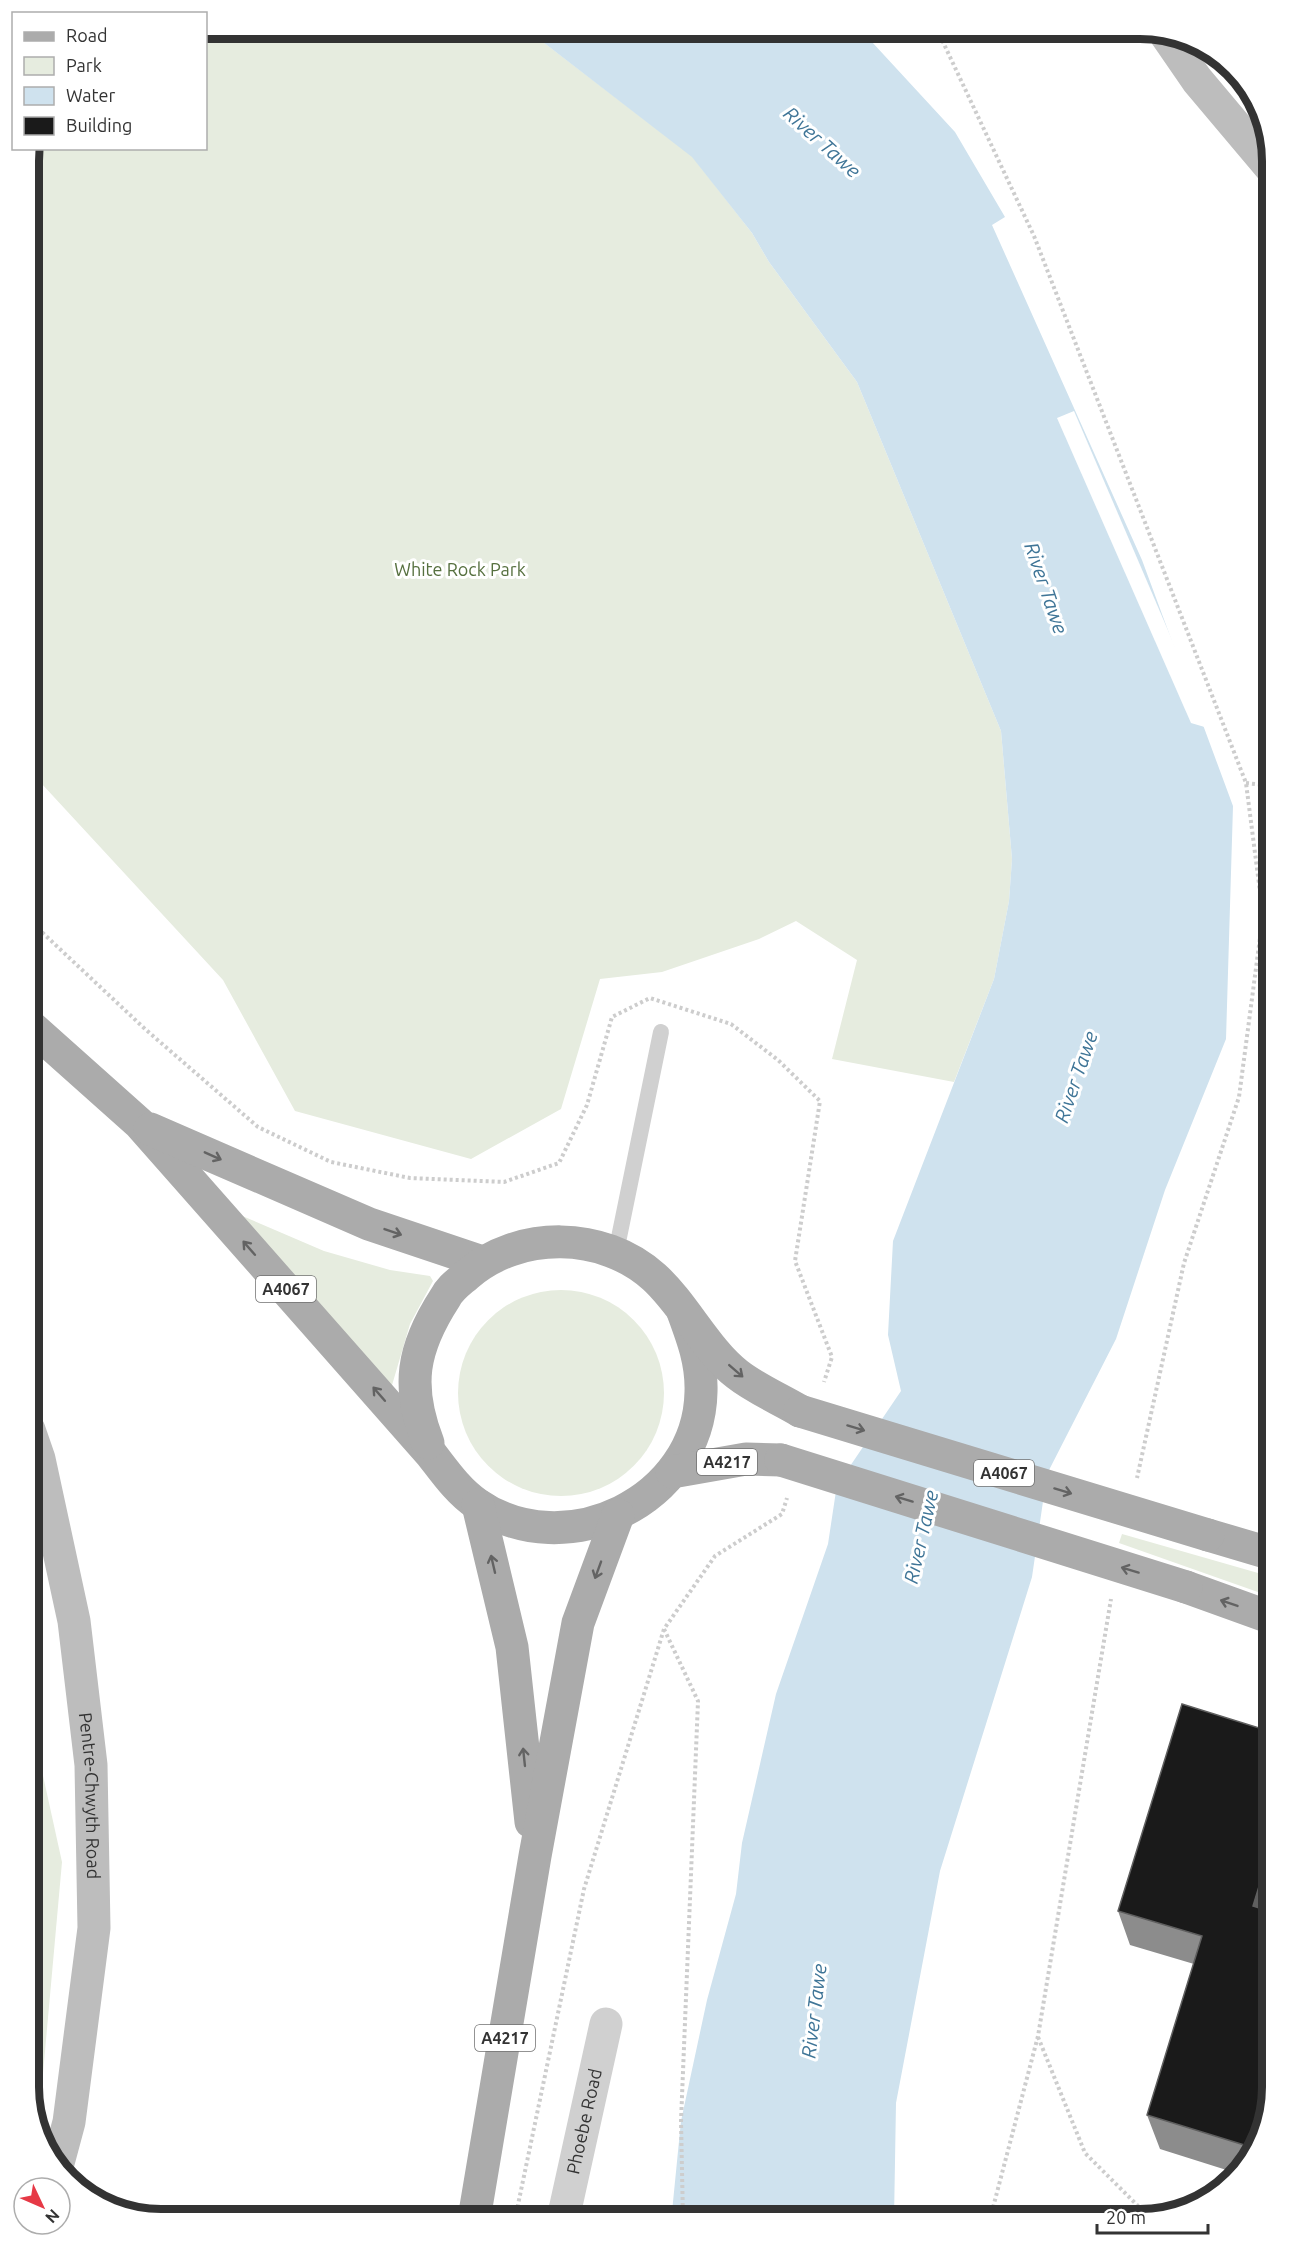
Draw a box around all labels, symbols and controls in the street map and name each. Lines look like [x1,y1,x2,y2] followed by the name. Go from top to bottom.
[12,12,207,150] legend
[66,25,108,45] text: Road
[66,55,102,75] text: Park
[66,85,116,105] text: Water
[779,101,865,182] water label: River Tawe
[66,115,132,135] text: Building
[1020,539,1073,637] water label: River Tawe
[394,559,526,579] park label: White Rock Park
[1049,1028,1102,1126] water label: River Tawe
[203,1151,222,1162] one-way arrow
[383,1227,402,1238] one-way arrow
[243,1240,256,1256] one-way arrow
[256,1276,316,1302] road number: A4067
[728,1364,743,1378] one-way arrow
[372,1387,386,1402] one-way arrow
[846,1423,865,1434] one-way arrow
[697,1449,757,1475] road number: A4217
[974,1460,1034,1486] road number: A4067
[1053,1486,1072,1497] one-way arrow
[899,1488,942,1586] water label: River Tawe
[895,1493,914,1504] one-way arrow
[486,1555,498,1574] one-way arrow
[592,1560,603,1579] one-way arrow
[1121,1564,1140,1575] one-way arrow
[1220,1596,1239,1607] one-way arrow
[76,1711,104,1879] street label: Pentre-Chwyth Road
[518,1747,529,1767] one-way arrow
[796,1962,831,2060] water label: River Tawe
[475,2025,535,2051] road number: A4217
[562,2066,605,2176] street label: Phoebe Road
[12,2176,72,2236] north arrow
[1097,2197,1208,2235] scale bar
[42,2206,63,2227] text: N
[1106,2207,1146,2227] text: 20 m

